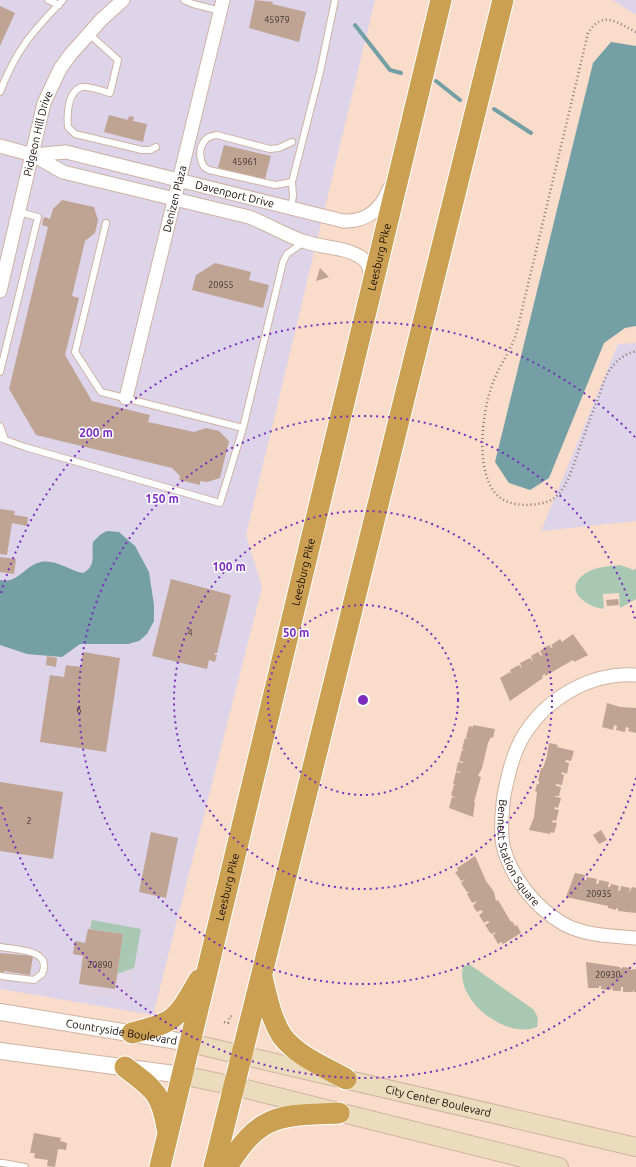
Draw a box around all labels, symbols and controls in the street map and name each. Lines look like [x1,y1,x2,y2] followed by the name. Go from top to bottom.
[264,15,290,25] house number: 45979
[21,89,55,178] street label: Pidgeon Hill Drive
[232,157,258,167] house number: 45961
[161,164,188,234] street label: Denizen Plaza
[194,178,276,210] street label: Davenport Drive
[365,222,393,292] street label: Leesburg Pike
[208,280,234,290] house number: 20955
[79,426,113,439] text: 200 m
[145,492,179,505] text: 150 m
[289,537,317,607] street label: Leesburg Pike
[212,560,246,573] text: 100 m
[283,626,309,639] text: 50 m
[187,628,193,638] house number: 4
[356,693,370,707] centre of rings
[76,705,82,715] house number: 6
[495,799,542,909] street label: Bennett Station Square
[26,816,32,826] house number: 2
[214,852,241,922] street label: Leesburg Pike
[586,889,612,899] house number: 20935
[87,960,113,970] house number: 20890
[595,970,621,980] house number: 20930
[65,1017,178,1047] street label: Countryside Boulevard
[384,1083,492,1119] street label: City Center Boulevard

